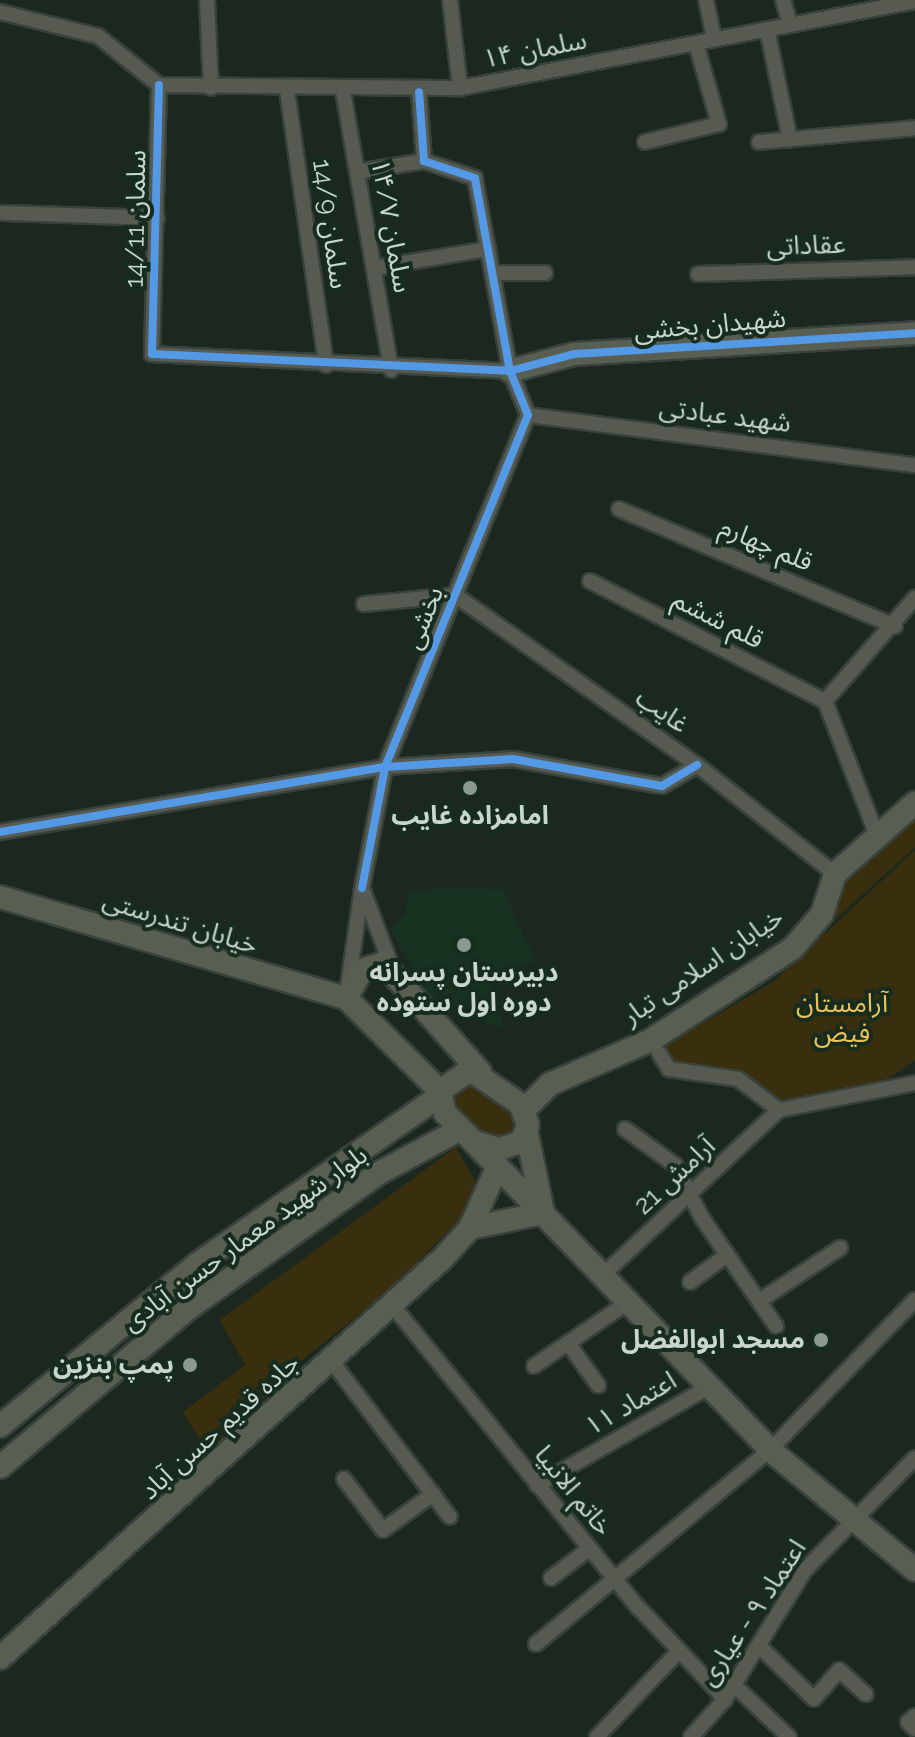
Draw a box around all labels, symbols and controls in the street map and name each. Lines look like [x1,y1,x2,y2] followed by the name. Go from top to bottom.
[481,25,589,75] street label: سلمان ۱۴
[119,150,153,288] street label: سلمان 14/11
[305,157,355,291] street label: سلمان 14/9
[364,157,418,295] street label: سلمان ۱۴/۷
[766,229,846,263] street label: عقاداتی
[633,303,787,347] street label: شهیدان بخشی
[657,392,793,440] street label: شهید عبادتی
[715,512,817,578] street label: قلم چهارم
[397,582,451,654] street label: بخشی
[667,584,769,656] street label: قلم ششم
[630,682,694,740] street label: غایب
[461,779,479,797] marker: امامزاده غایب
[391,800,549,832] place label: امامزاده غایب
[99,885,261,961] street label: خیابان تندرستی
[617,902,789,1032] street label: خیابان اسلامی تبار
[455,936,473,954] marker: دبیرستان پسرانه دوره اول ستوده
[369,957,559,1018] place label: دبیرستان پسرانه دوره اول ستوده
[796,988,888,1050] park label: آرامستان فیض
[628,1131,722,1221] street label: آرامش 21
[117,1140,373,1338] street label: بلوار شهید معمار حسن آبادی
[621,1324,805,1356] place label: مسجد ابوالفضل
[812,1331,830,1349] marker: مسجد ابوالفضل
[134,1347,306,1507] street label: جاده قدیم حسن آباد
[53,1349,174,1381] place label: پمپ بنزین
[181,1356,199,1374] marker: پمپ بنزین
[580,1365,682,1443] street label: اعتماد ۱۱
[527,1440,619,1542] street label: خاتم الانبیا
[693,1534,813,1692] street label: اعتماد ۹ - عیاری

